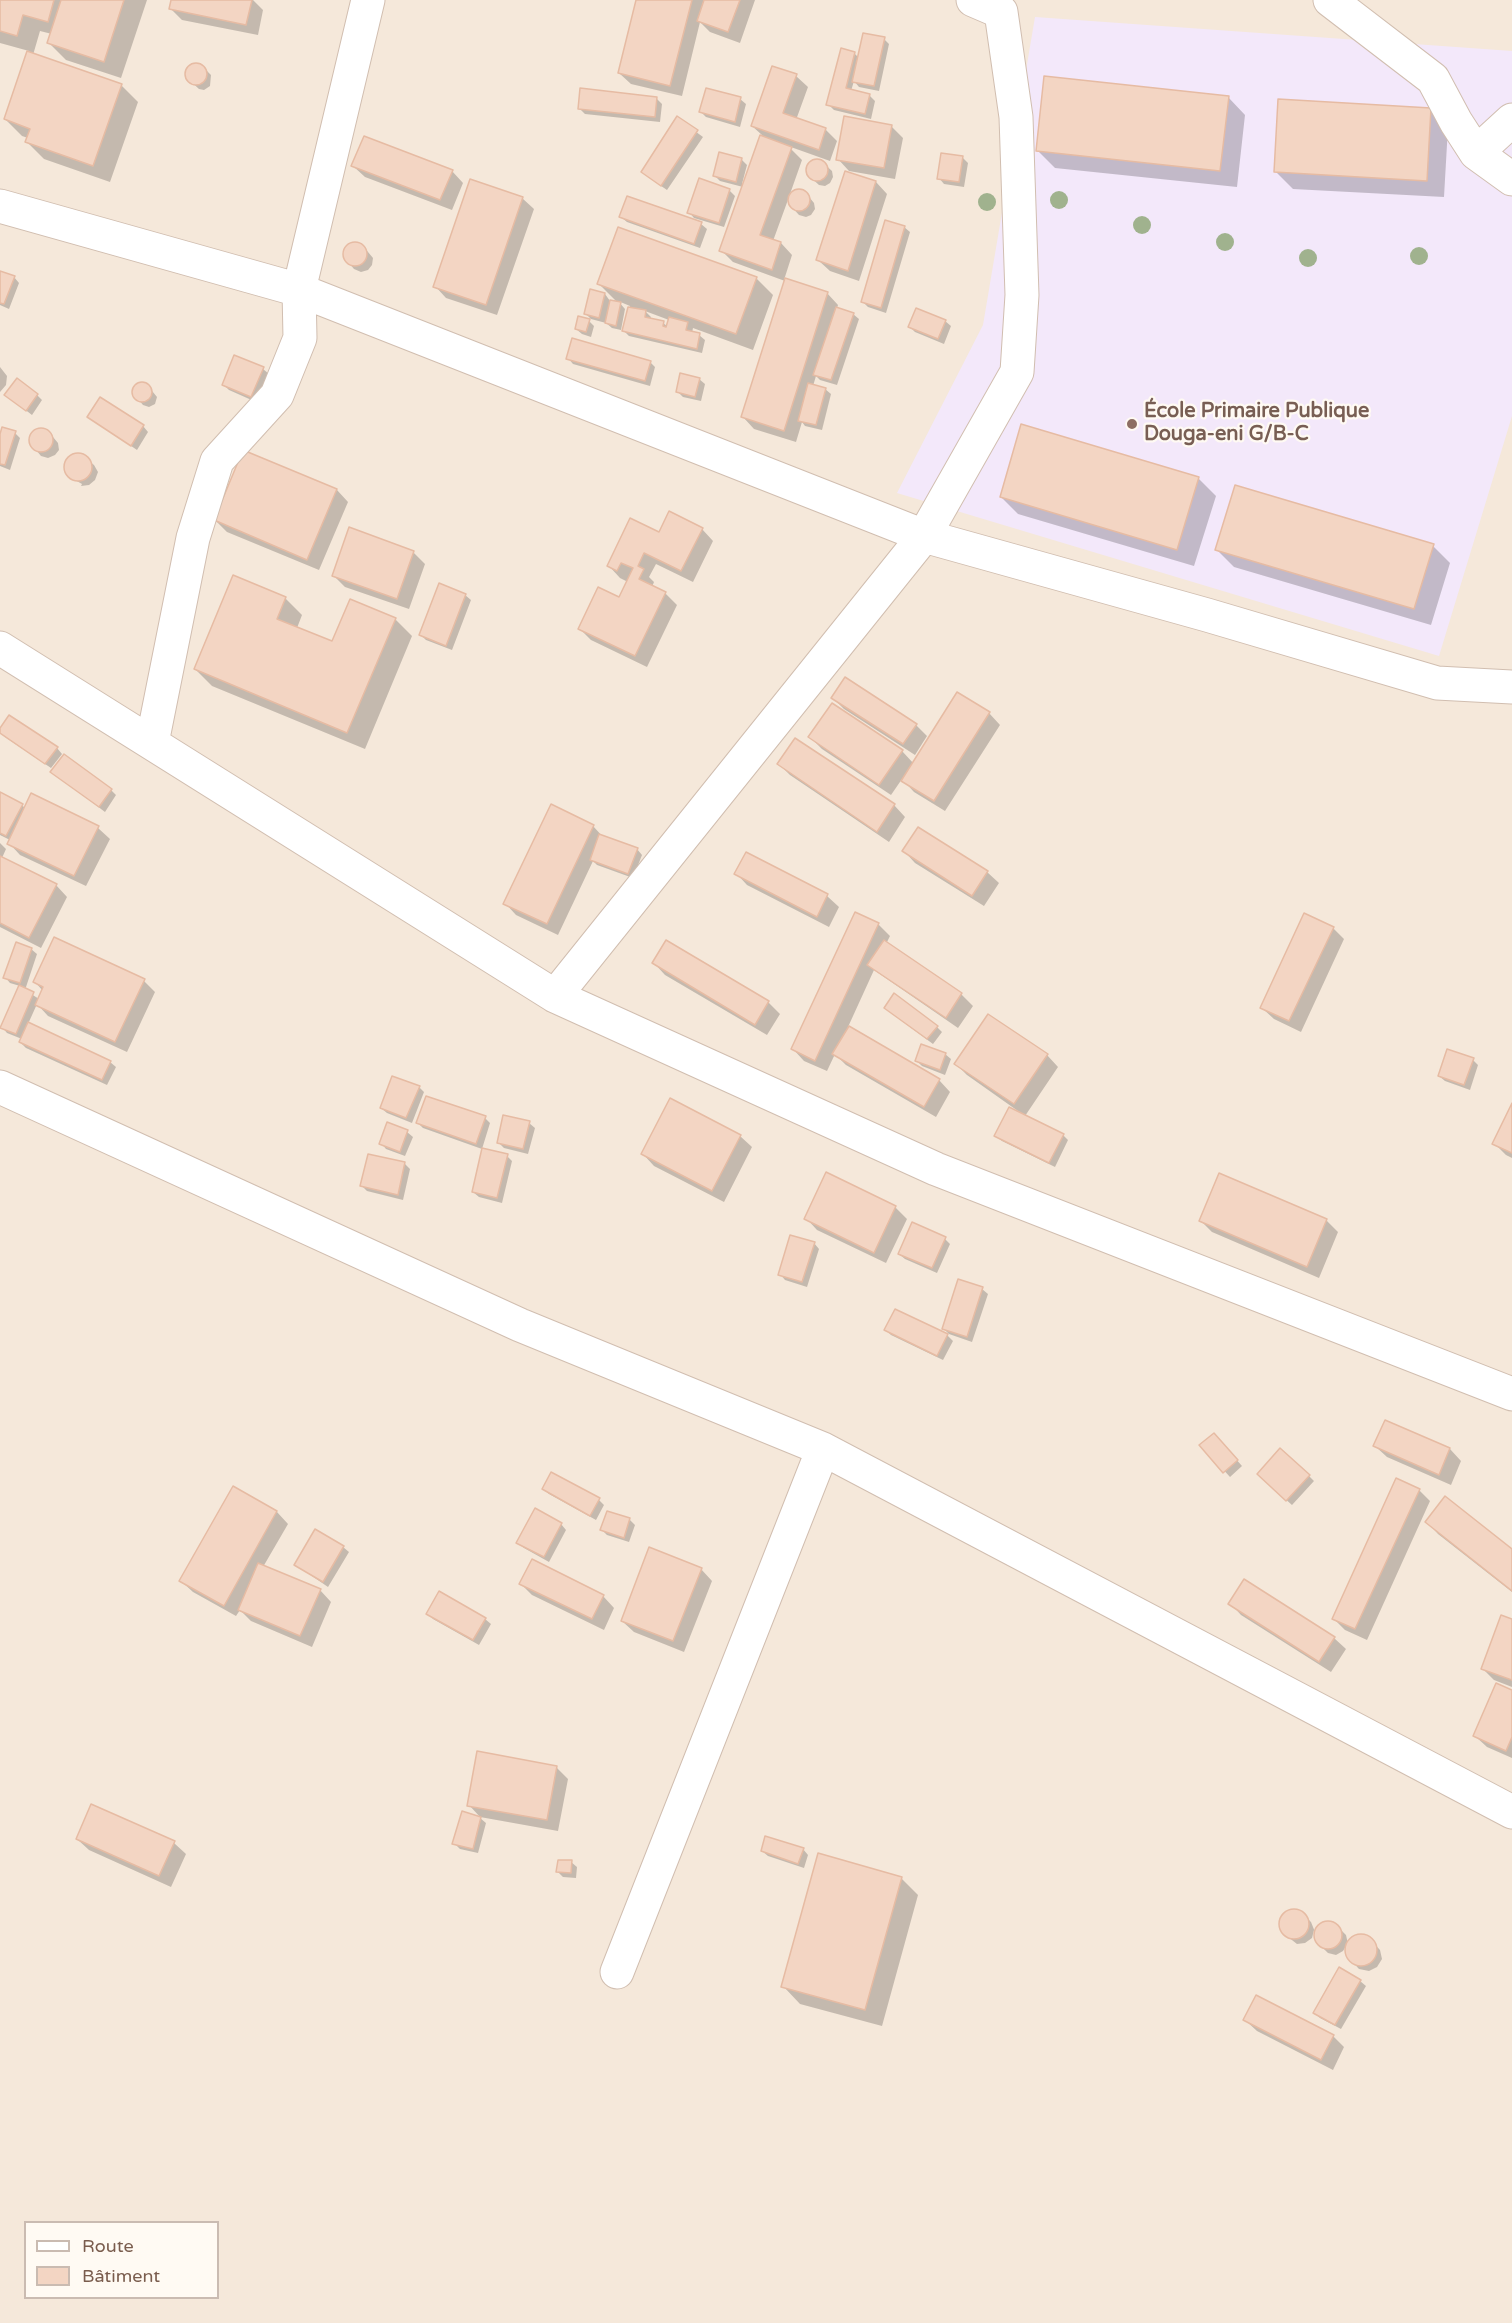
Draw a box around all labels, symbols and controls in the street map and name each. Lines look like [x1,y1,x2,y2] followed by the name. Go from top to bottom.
[1144,400,1369,447] place label: École Primaire Publique Douga-eni G/B-C
[1125,417,1139,431] marker: École Primaire Publique Douga-eni G/B-C
[24,2221,219,2299] legend
[82,2235,134,2257] text: Route
[82,2265,160,2287] text: Bâtiment

